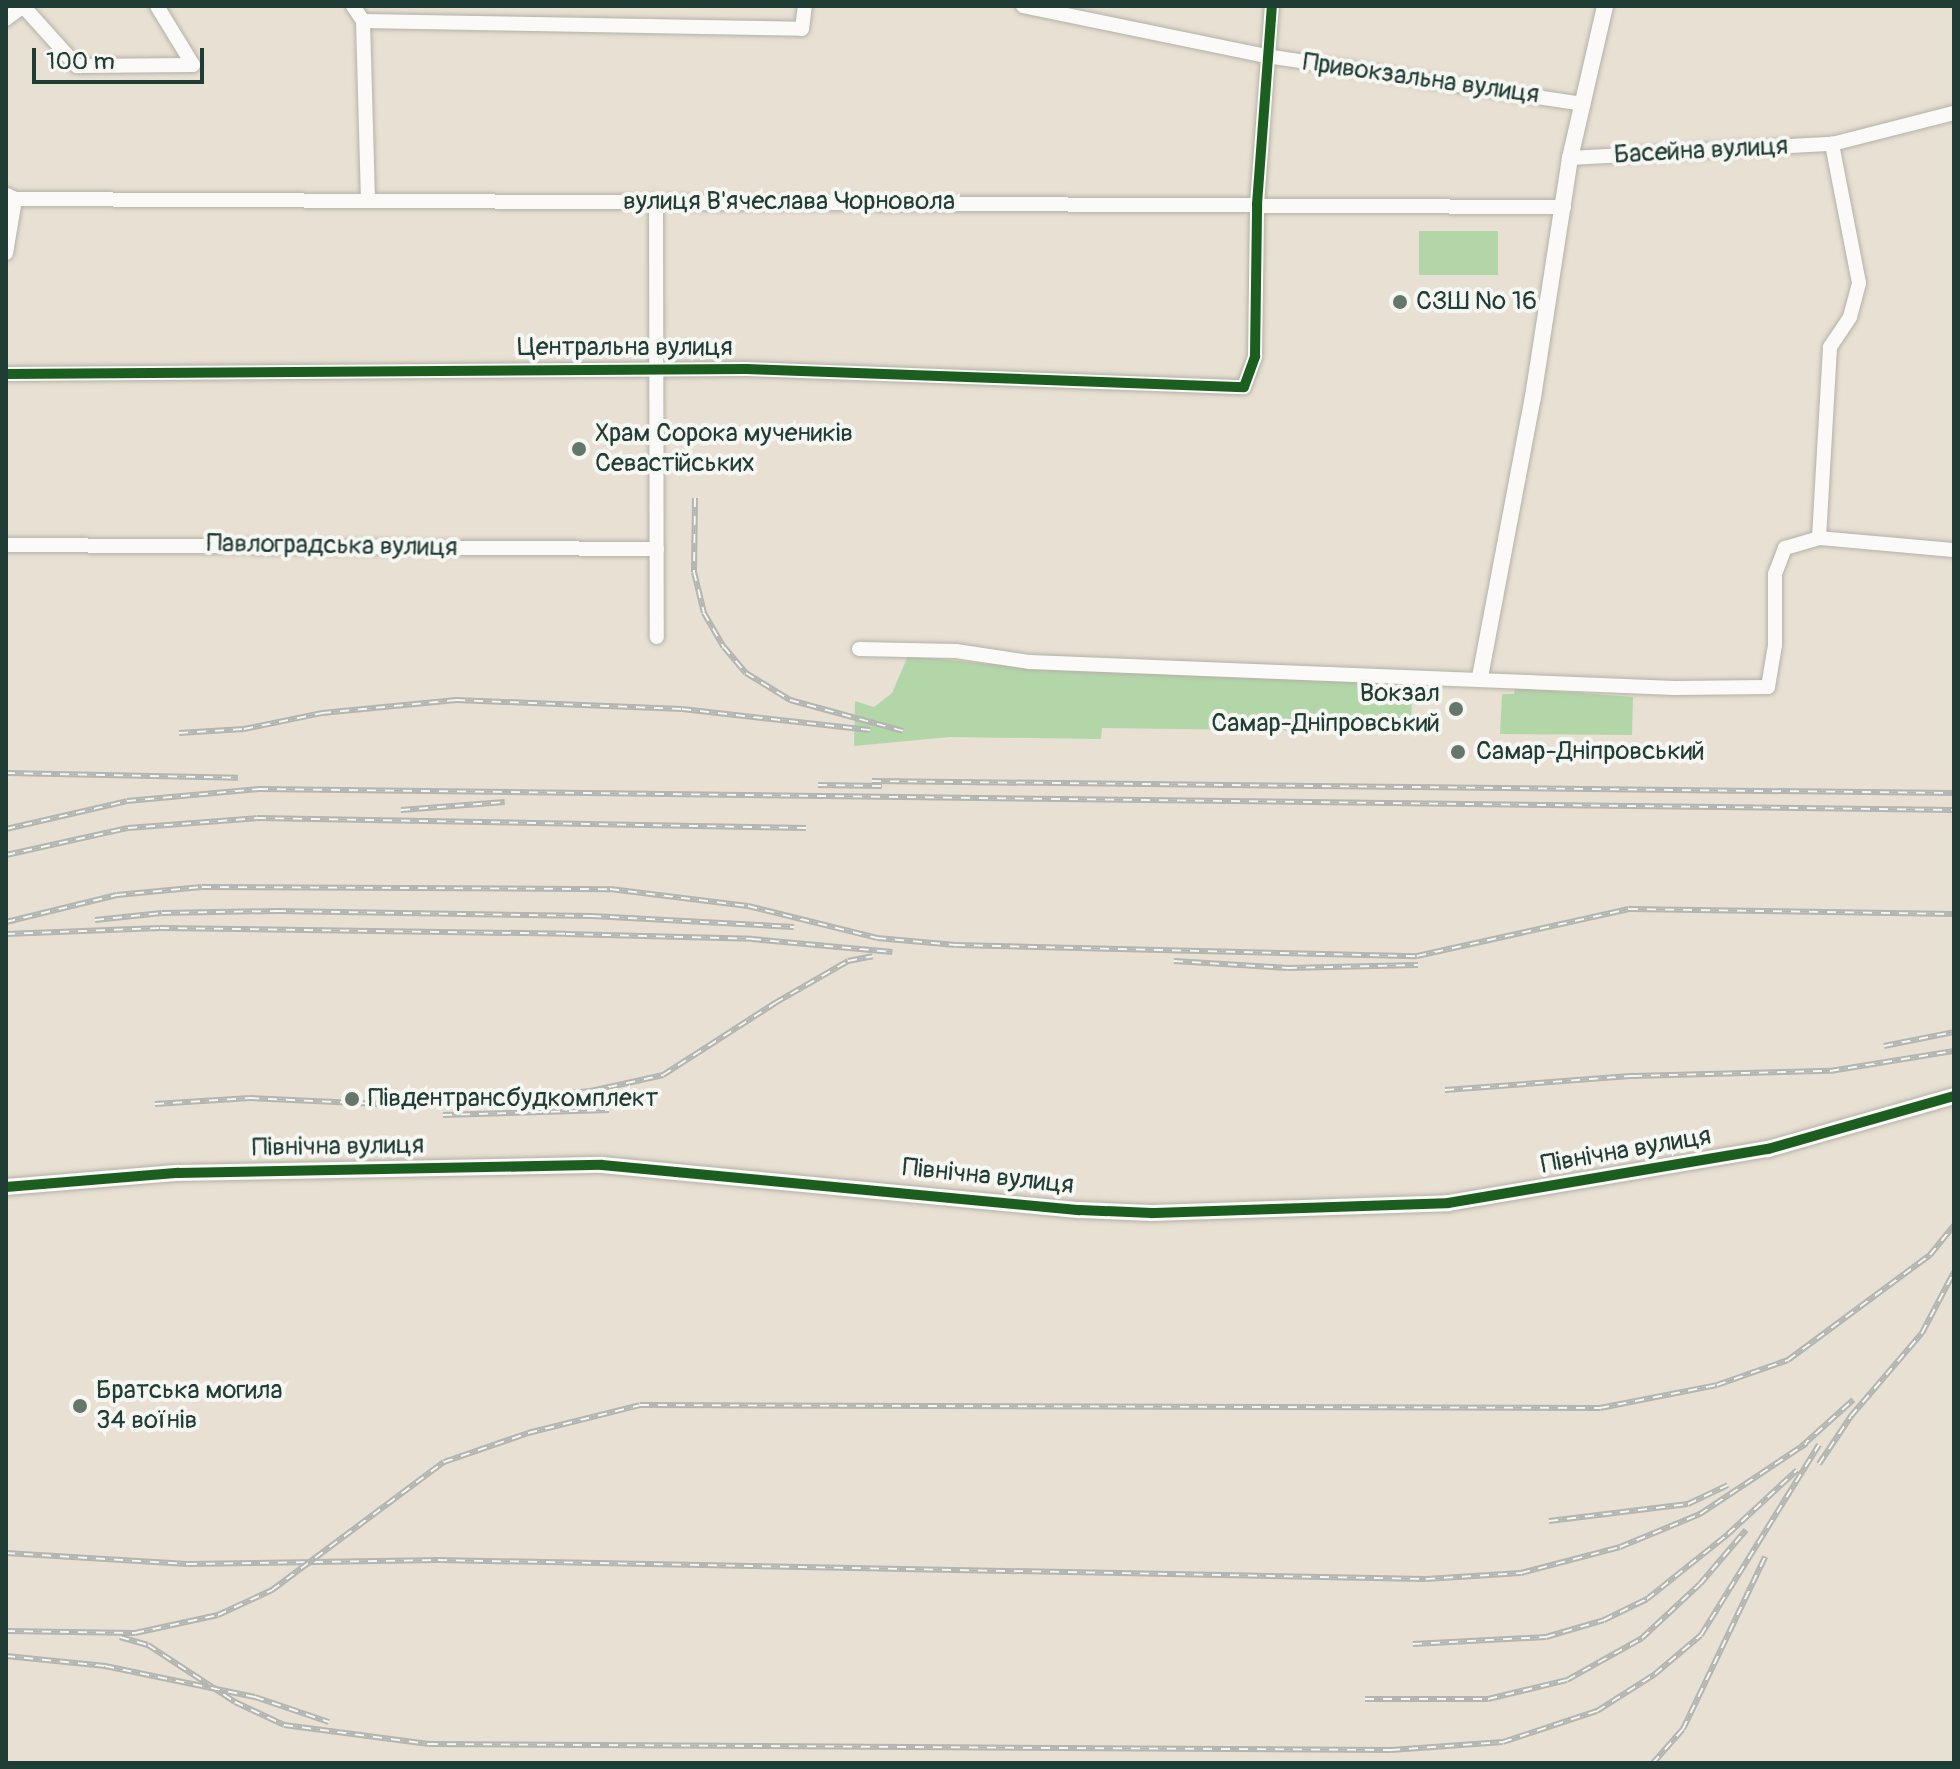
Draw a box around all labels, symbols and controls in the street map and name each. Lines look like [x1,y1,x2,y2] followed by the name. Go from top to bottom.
[36,32,208,82] scale bar
[46,47,115,76] text: 100 m
[1301,47,1541,111] street label: Привокзальна вулиця
[1613,131,1789,171] street label: Басейна вулиця
[623,186,955,218] street label: вулиця В'ячеслава Чорновола
[1416,286,1537,318] place label: СЗШ № 16
[1391,293,1409,311] marker: СЗШ № 16
[517,332,733,364] street label: Центральна вулиця
[595,418,853,480] place label: Храм Сорока мучеників Севастійських
[570,440,588,458] marker: Храм Сорока мучеників Севастійських
[206,528,458,564] street label: Павлоградська вулиця
[1211,678,1440,740] place label: Вокзал Самар-Дніпровський
[1447,700,1465,718] marker: Вокзал Самар-Дніпровський
[1476,736,1705,768] place label: Самар-Дніпровський
[1447,741,1469,763] marker: Самар-Дніпровський
[368,1083,658,1115] place label: Південтрансбудкомплект
[343,1090,361,1108] marker: Південтрансбудкомплект
[1539,1121,1713,1181] street label: Північна вулиця
[252,1130,424,1164] street label: Північна вулиця
[901,1152,1075,1202] street label: Північна вулиця
[96,1375,283,1436] place label: Братська могила 34 воїнів
[71,1397,89,1415] marker: Братська могила 34 воїнів

